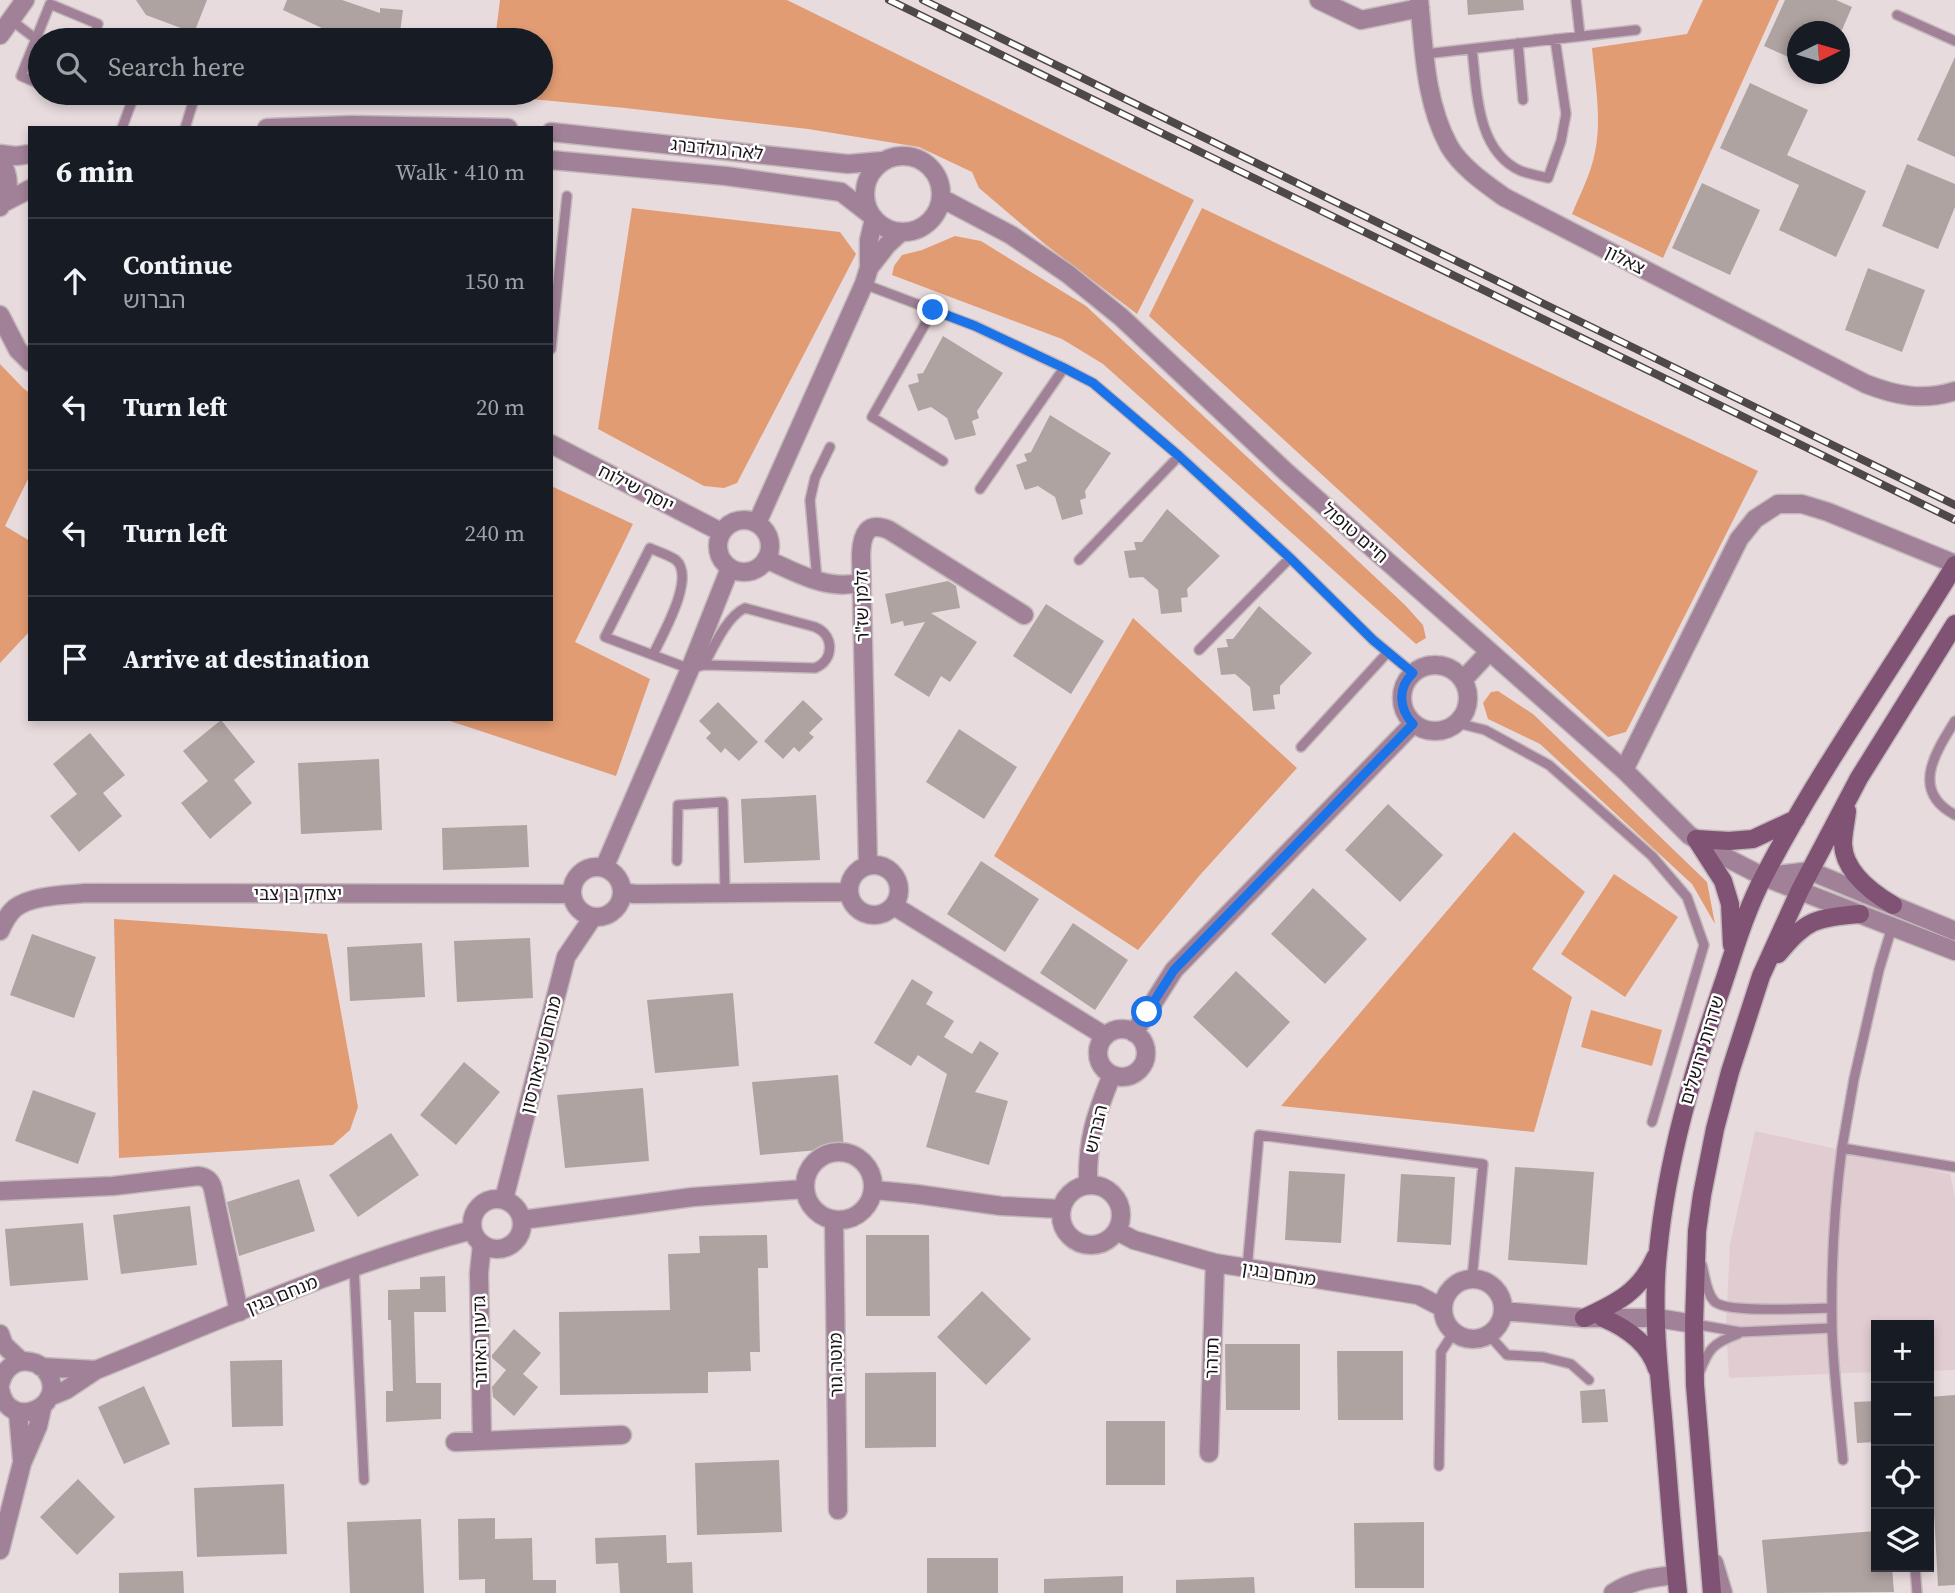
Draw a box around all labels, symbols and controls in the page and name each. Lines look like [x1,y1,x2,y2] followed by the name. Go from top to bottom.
[1787,21,1850,84] north arrow
[28,28,553,105] search box
[52,48,90,86] icon: search
[108,49,245,85] text: Search here
[670,131,765,166] street label: לאה גולדברג
[56,151,134,192] text: 6 min
[395,156,525,188] text: Walk · 410 m
[1601,239,1650,280] street label: צאלון
[123,247,232,283] text: Continue
[56,262,94,300] icon: ahead
[464,265,525,297] text: 150 m
[123,284,186,316] text: הברוש
[917,294,948,325] route end
[56,388,94,426] icon: left
[123,389,227,425] text: Turn left
[476,391,525,423] text: 20 m
[594,458,678,517] street label: יוסף שילוח
[1317,497,1394,568] street label: חיים טופול
[56,514,94,552] icon: left
[123,515,227,551] text: Turn left
[464,517,525,549] text: 240 m
[848,570,875,642] street label: זלמן שז"ר
[56,640,94,678] icon: arrive
[123,641,370,677] text: Arrive at destination
[254,881,342,906] street label: יצחק בן צבי
[1673,992,1730,1108] street label: שדרות ירושלים
[514,993,567,1117] street label: מנחם שניאורסון
[1131,996,1162,1027] route start
[1078,1102,1113,1156] street label: הברוש
[1240,1255,1318,1292] street label: מנחם בגין
[242,1269,321,1320] street label: מנחם בגין
[466,1295,493,1389] street label: גדעון האוזנר
[1871,1320,1934,1572] map controls
[1871,1320,1934,1383] button: +
[822,1332,849,1398] street label: מוטה גור
[1198,1337,1225,1379] street label: תדהר
[1871,1383,1934,1446] button: −
[1871,1446,1934,1509] button: locate
[1871,1509,1934,1572] button: layers

